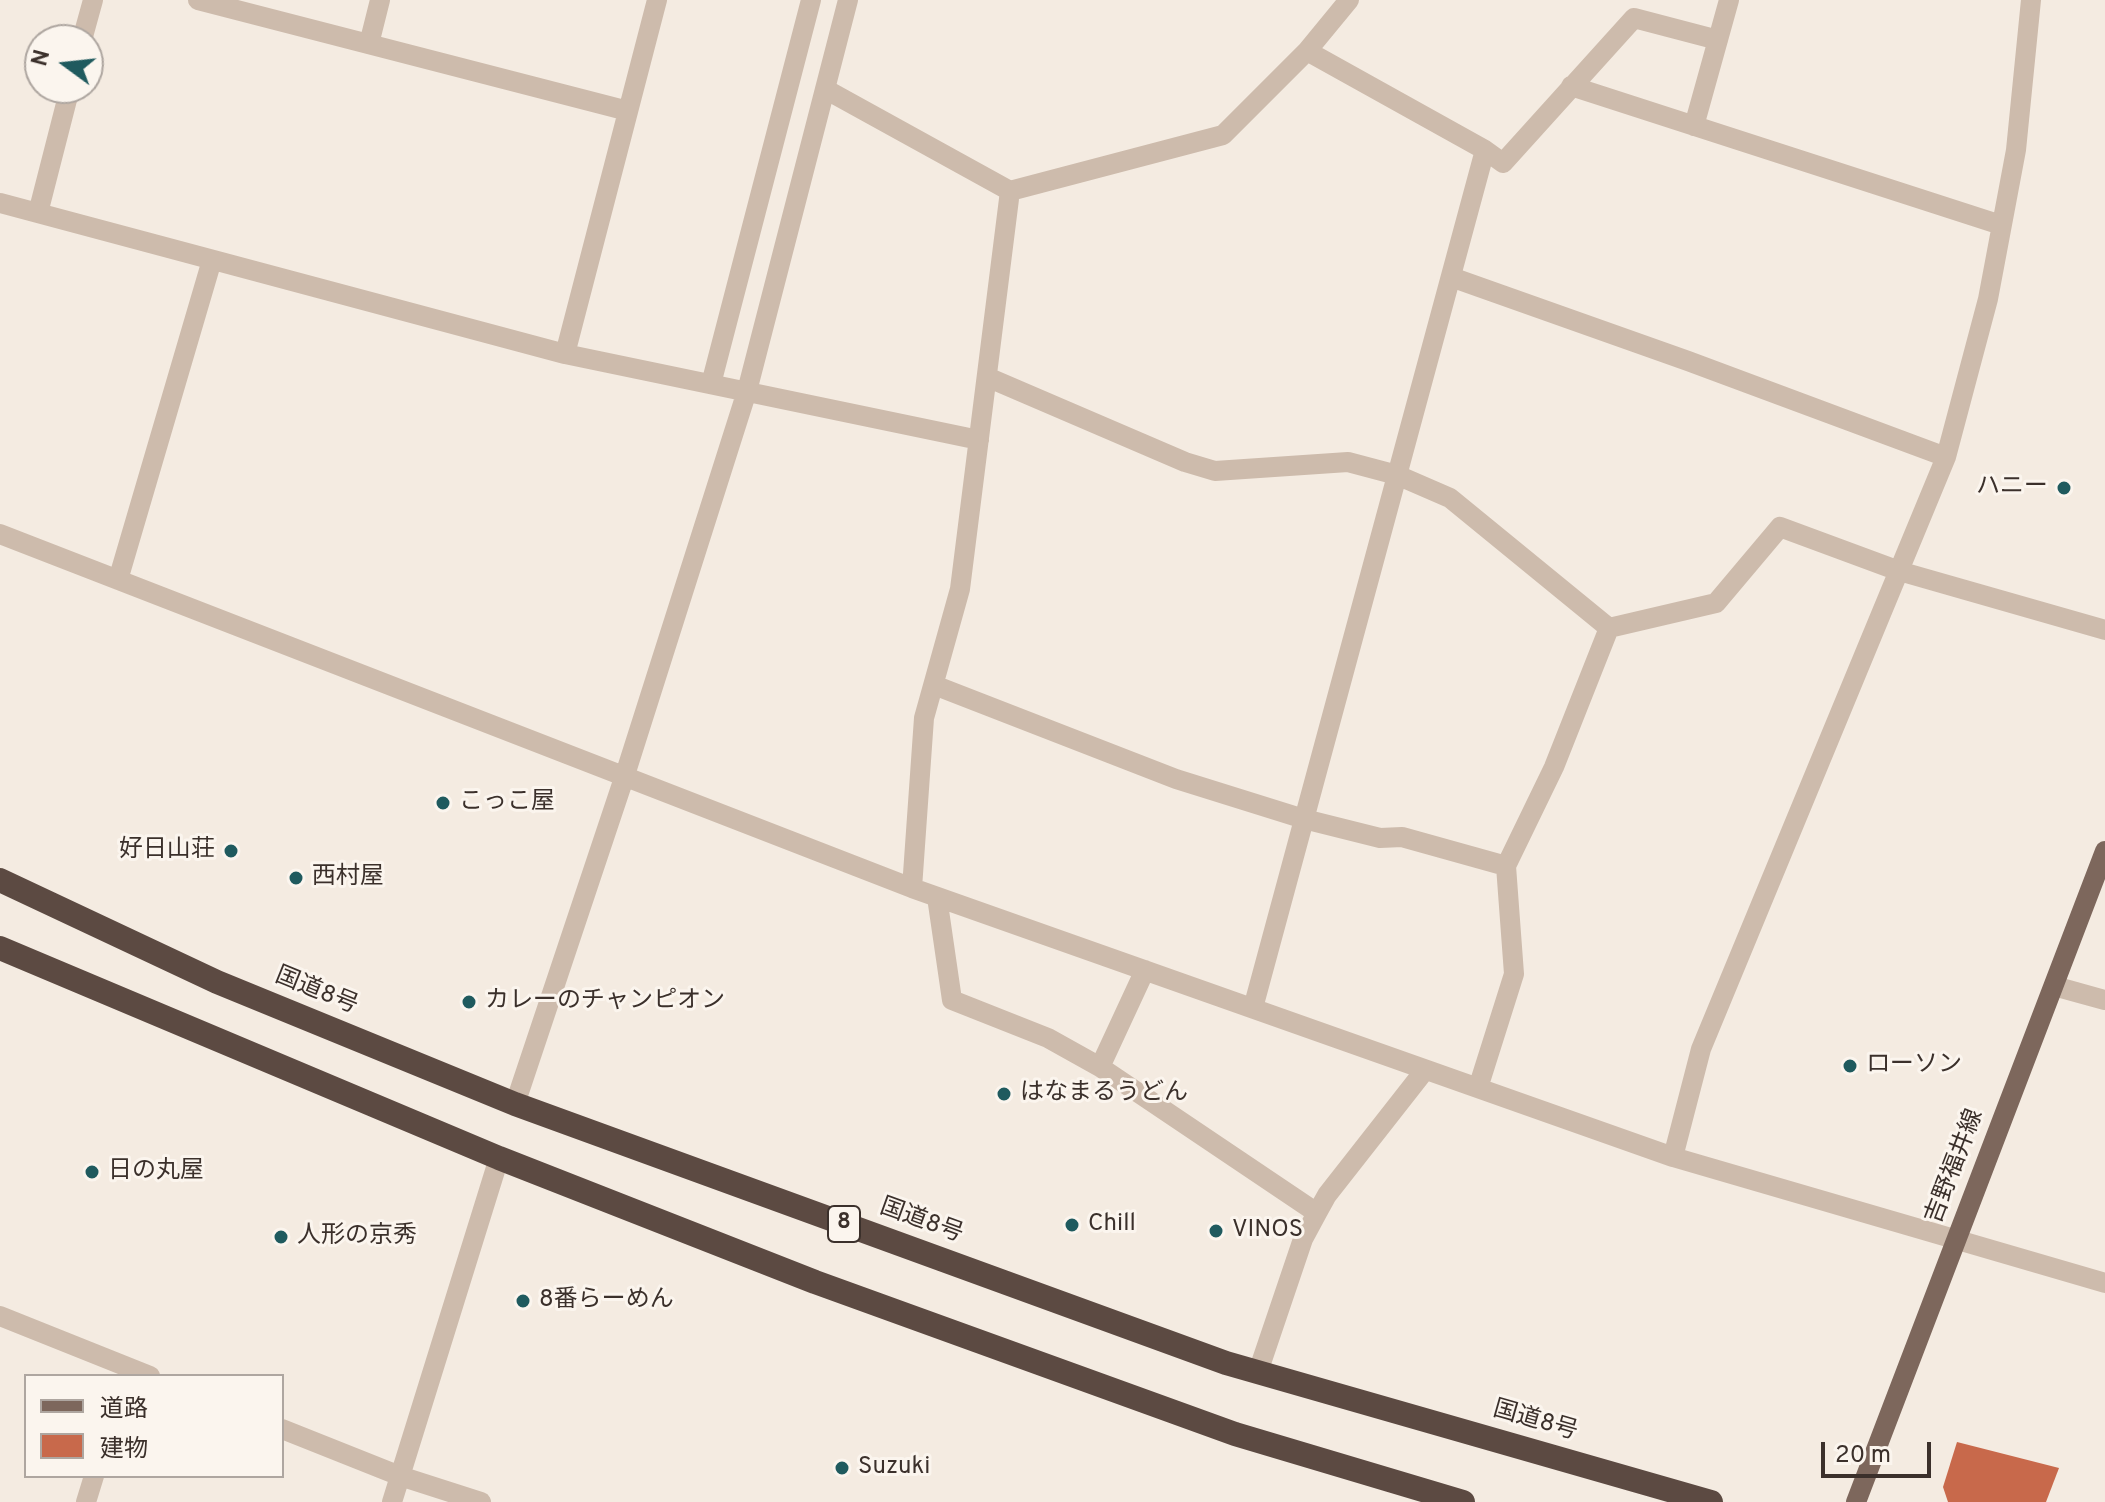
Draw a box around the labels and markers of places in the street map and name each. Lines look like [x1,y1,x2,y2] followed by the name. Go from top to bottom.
[1976,474,2048,502] place label: ハニー
[2055,479,2073,497] marker: ハニー
[459,789,555,817] place label: こっこ屋
[434,794,452,812] marker: こっこ屋
[119,837,215,865] place label: 好日山荘
[222,842,240,860] marker: 好日山荘
[312,864,384,892] place label: 西村屋
[287,869,305,887] marker: 西村屋
[485,988,725,1016] place label: カレーのチャンピオン
[460,993,478,1011] marker: カレーのチャンピオン
[1866,1052,1962,1080] place label: ローソン
[1841,1057,1859,1075] marker: ローソン
[1020,1080,1188,1108] place label: はなまるうどん
[995,1085,1013,1103] marker: はなまるうどん
[108,1158,204,1186] place label: 日の丸屋
[83,1163,101,1181] marker: 日の丸屋
[1088,1211,1136,1239] place label: Chill
[1063,1216,1081,1234] marker: Chill
[1232,1217,1303,1245] place label: VINOS
[1207,1222,1225,1240] marker: VINOS
[297,1223,417,1251] place label: 人形の京秀
[272,1228,290,1246] marker: 人形の京秀
[539,1287,674,1315] place label: 8番らーめん
[514,1292,532,1310] marker: 8番らーめん
[858,1454,930,1482] place label: Suzuki
[833,1459,851,1477] marker: Suzuki

